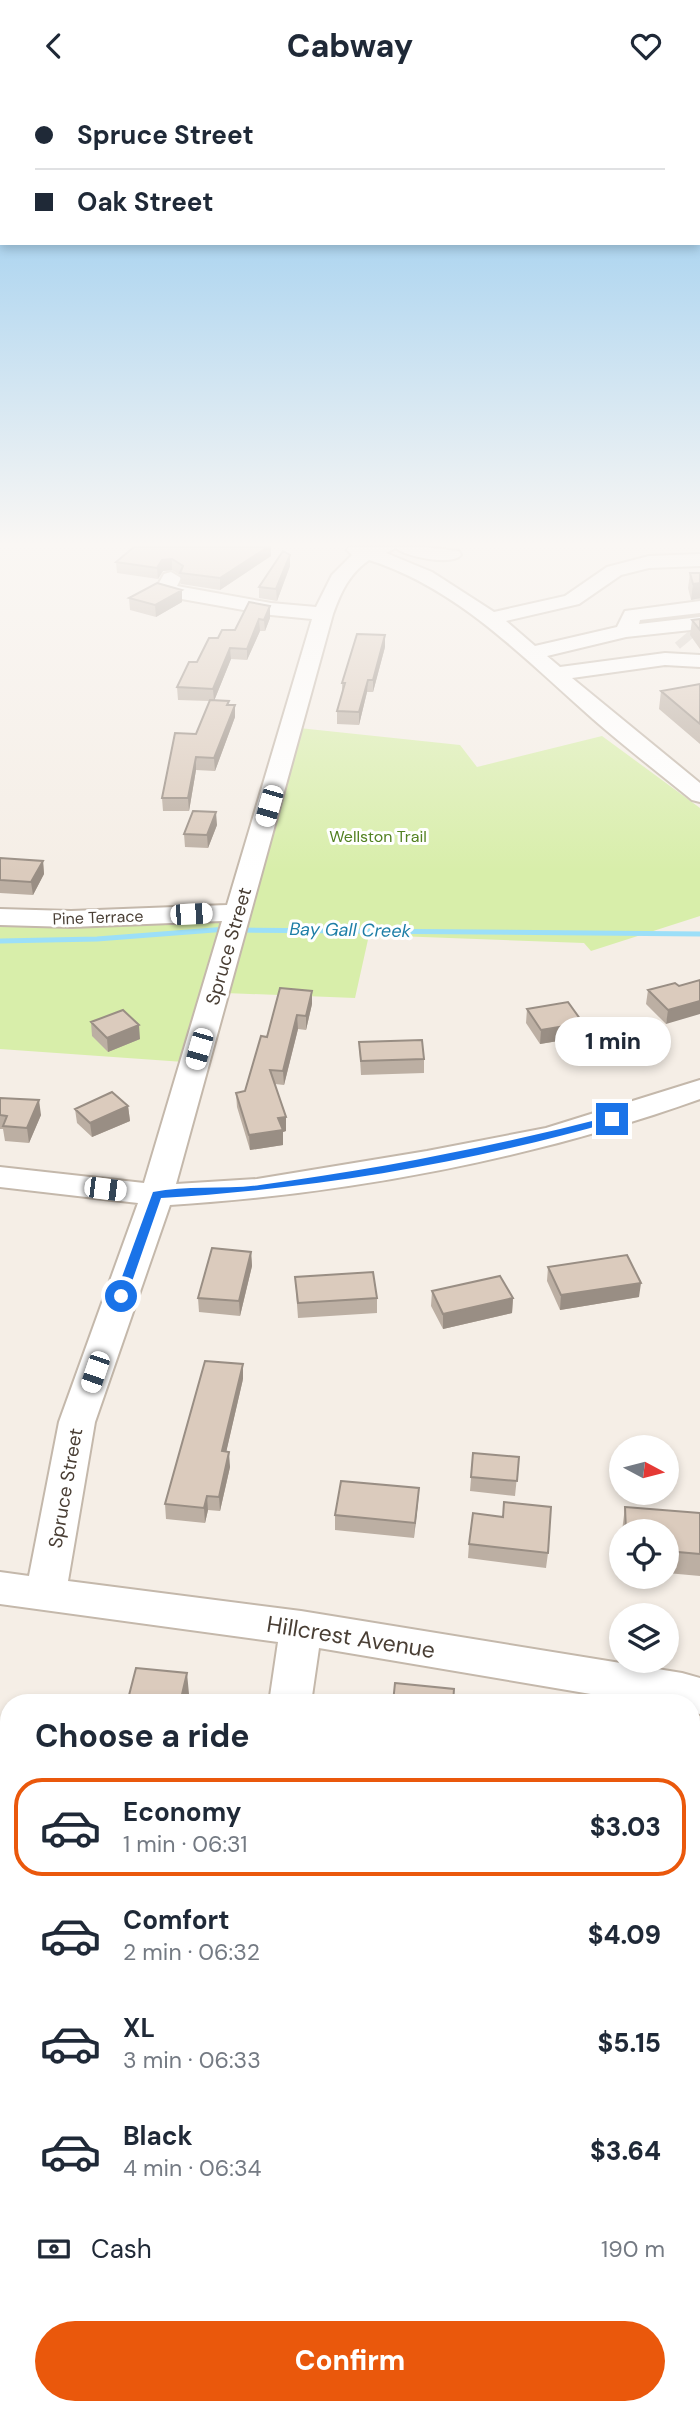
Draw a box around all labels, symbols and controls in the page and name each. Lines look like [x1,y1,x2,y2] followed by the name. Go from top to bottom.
[287,25,413,67] text: Cabway
[35,27,73,65] icon: back
[627,27,665,65] icon: heart
[77,118,254,152] text: Spruce Street
[77,185,214,219] text: Oak Street
[254,783,285,829] car
[329,826,427,847] park label: Wellston Trail
[200,884,257,1008] street label: Spruce Street
[170,902,213,926] car
[52,905,144,930] street label: Pine Terrace
[289,917,412,943] water label: Bay Gall Creek
[554,1017,670,1067] callout: 1 min
[184,1026,215,1072] car
[585,1026,641,1056] text: 1 min
[596,1103,628,1135] route end
[83,1176,128,1202] car
[105,1280,137,1312] route start
[79,1349,112,1395] car
[43,1426,88,1550] street label: Spruce Street
[609,1435,679,1505] north arrow
[609,1435,679,1673] map controls
[609,1519,679,1589] button: locate
[609,1603,679,1673] button: layers
[265,1609,437,1665] street label: Hillcrest Avenue
[35,1715,250,1757] text: Choose a ride
[123,1795,241,1829] text: Economy
[39,1796,102,1859] icon: car
[590,1810,661,1844] text: $3.03
[123,1829,248,1859] text: 1 min · 06:31
[123,1903,229,1937] text: Comfort
[39,1904,102,1967] icon: car
[588,1918,661,1952] text: $4.09
[123,1937,260,1967] text: 2 min · 06:32
[123,2011,155,2045] text: XL
[39,2012,102,2075] icon: car
[597,2026,661,2060] text: $5.15
[123,2045,261,2075] text: 3 min · 06:33
[123,2119,193,2153] text: Black
[39,2120,102,2183] icon: car
[590,2134,661,2168] text: $3.64
[123,2153,261,2183] text: 4 min · 06:34
[35,2230,73,2268] icon: cash
[91,2232,152,2266] text: Cash
[601,2234,665,2264] text: 190 m
[35,2321,665,2401] button: Confirm

